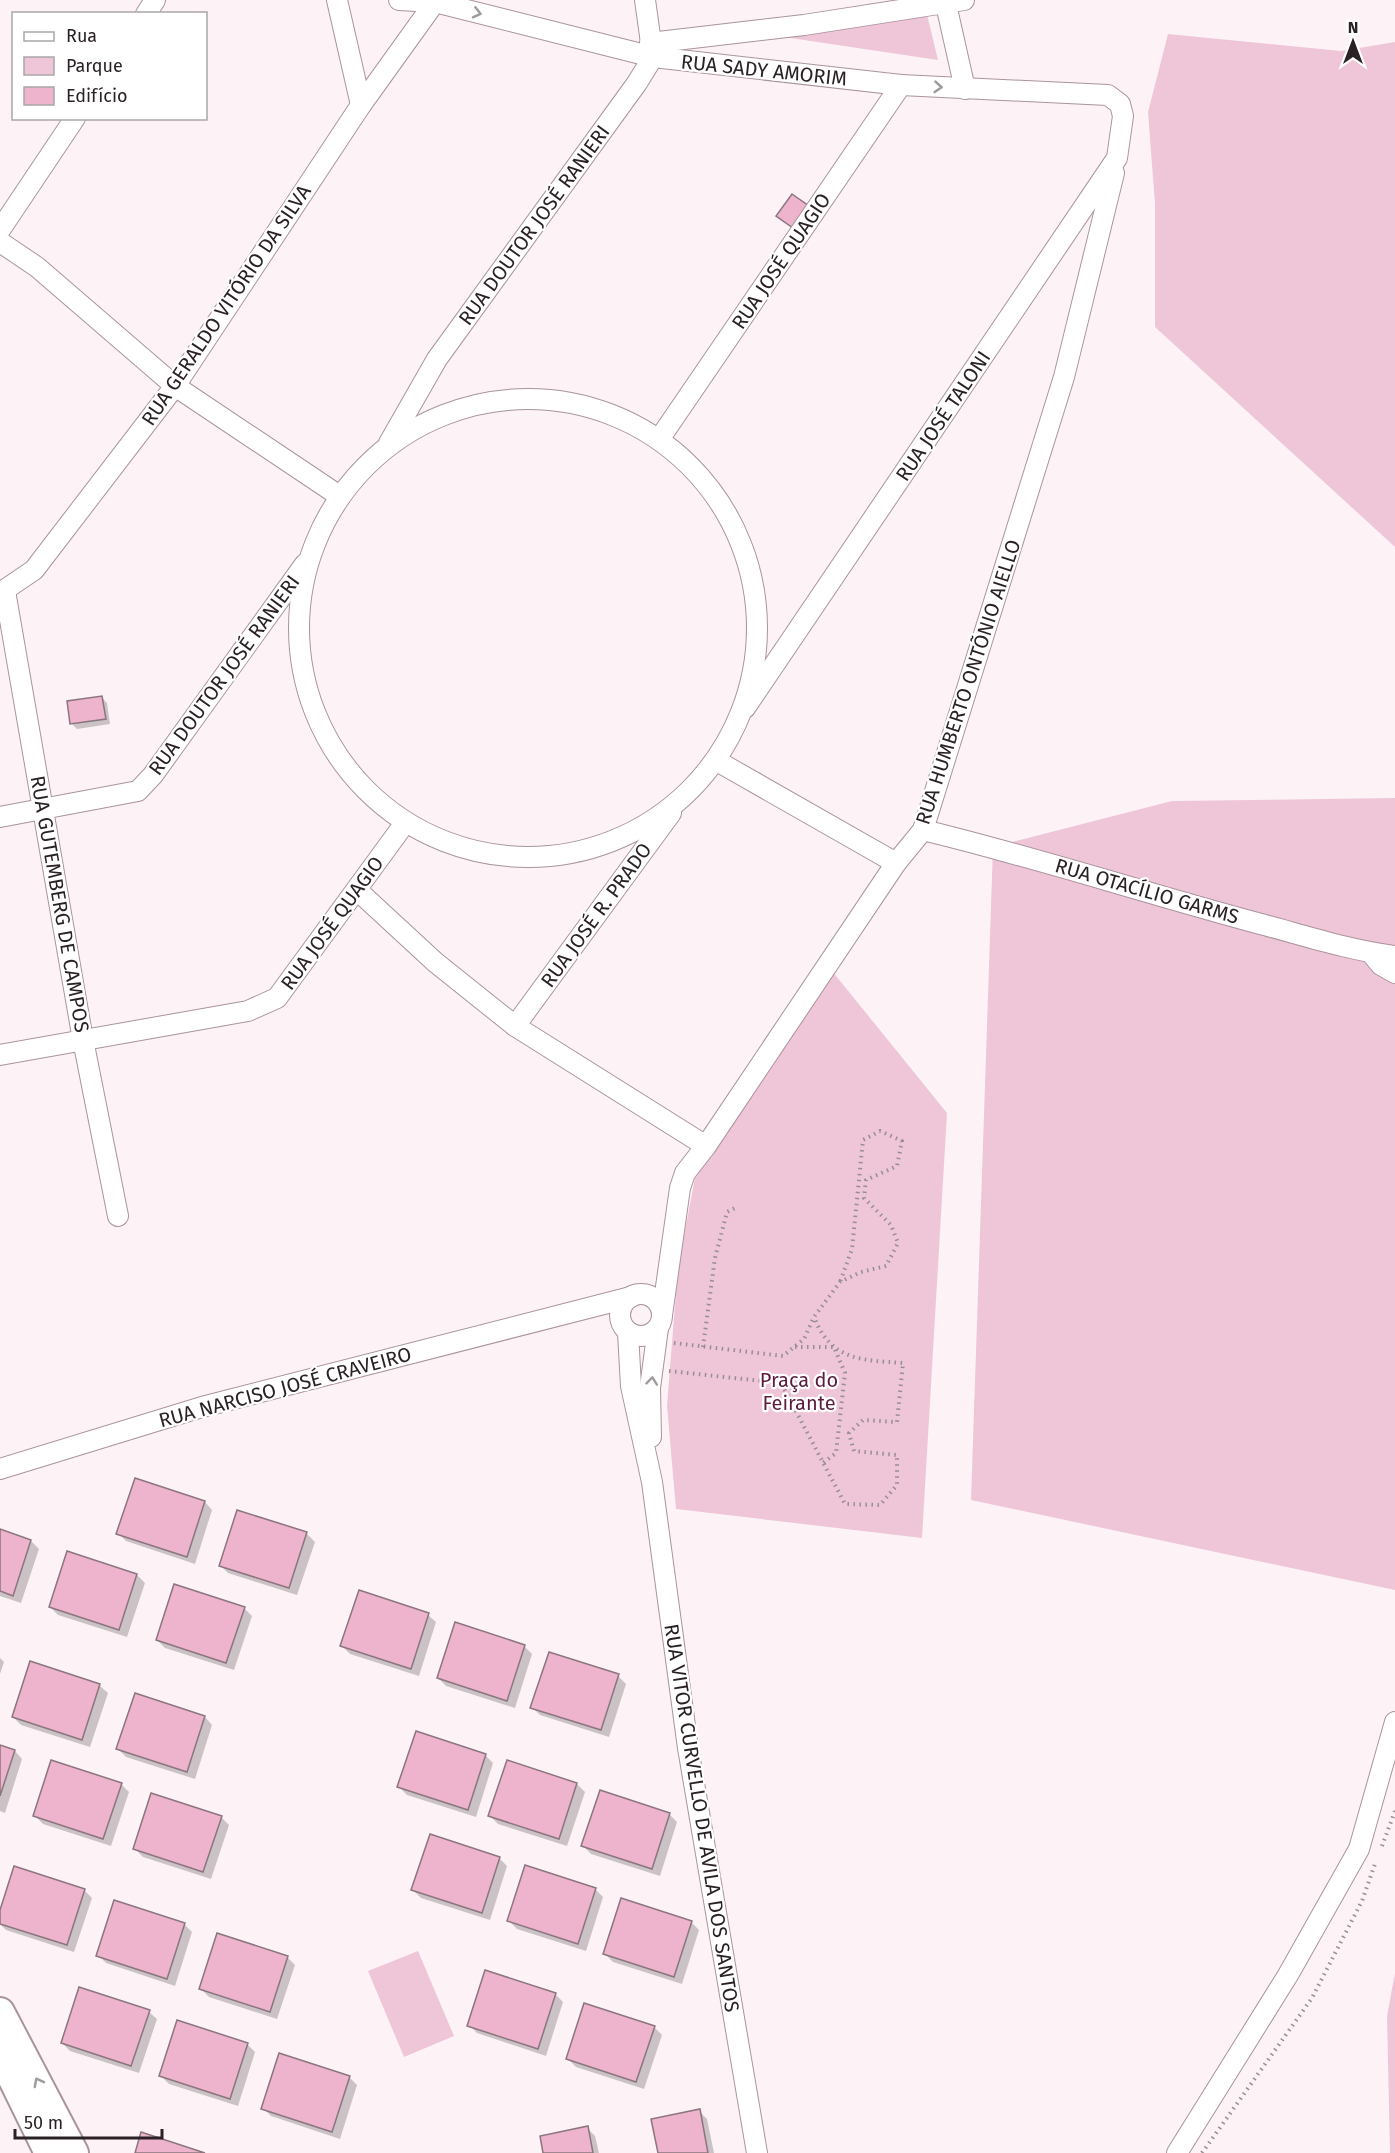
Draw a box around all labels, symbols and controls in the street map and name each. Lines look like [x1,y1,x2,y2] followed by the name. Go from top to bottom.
[471,6,482,18] one-way arrow
[12,12,207,120] legend
[1323,12,1383,72] north arrow
[1348,18,1358,37] text: N
[66,25,97,47] text: Rua
[680,49,848,91] street label: RUA SADY AMORIM
[66,55,123,77] text: Parque
[934,81,943,94] one-way arrow
[66,85,128,107] text: Edifício
[453,120,615,330] street label: RUA DOUTOR JOSÉ RANIERI
[136,180,316,430] street label: RUA GERALDO VITÓRIO DA SILVA
[727,188,835,334] street label: RUA JOSÉ QUAGIO
[891,346,995,486] street label: RUA JOSÉ TALONI
[911,537,1025,827] street label: RUA HUMBERTO ONTÕNIO AIELLO
[143,570,305,780] street label: RUA DOUTOR JOSÉ RANIERI
[26,774,94,1034] street label: RUA GUTEMBERG DE CAMPOS
[536,838,656,992] street label: RUA JOSÉ R. PRADO
[276,852,388,994] street label: RUA JOSÉ QUAGIO
[1052,853,1242,929] street label: RUA OTACÍLIO GARMS
[156,1342,414,1432] street label: RUA NARCISO JOSÉ CRAVEIRO
[760,1368,838,1415] park label: Praça do Feirante
[645,1377,658,1386] one-way arrow
[659,1622,745,2014] street label: RUA VITOR CURVELLO DE AVILA DOS SANTOS
[34,2078,45,2088] one-way arrow
[15,2102,162,2140] scale bar
[24,2112,63,2134] text: 50 m

